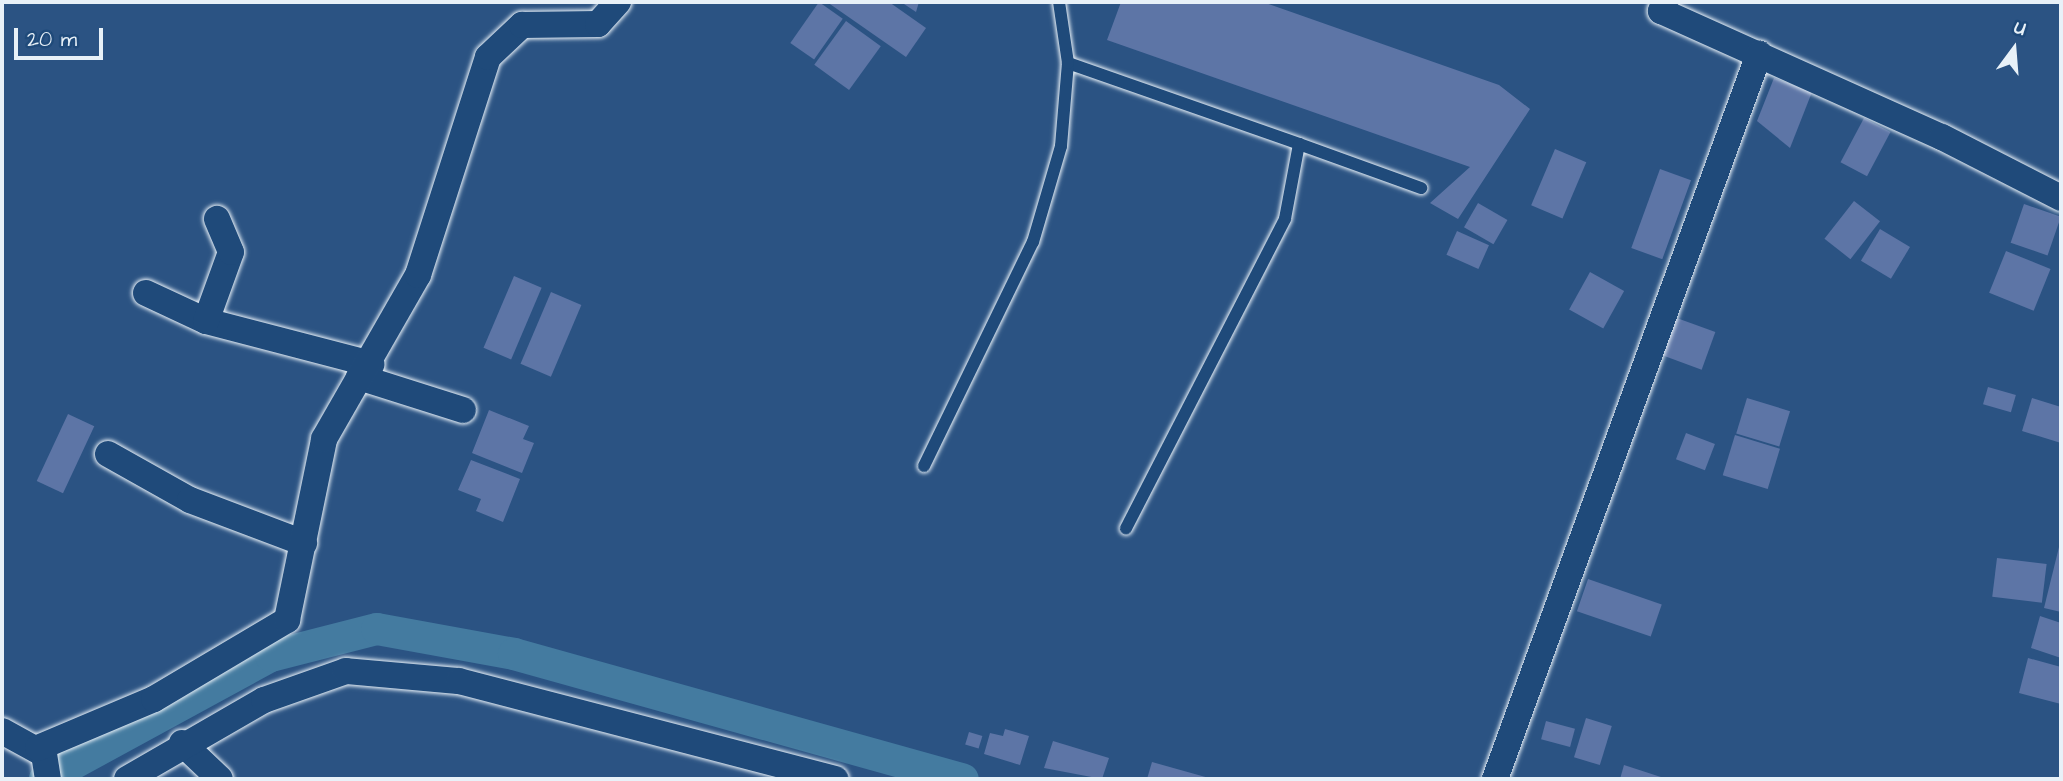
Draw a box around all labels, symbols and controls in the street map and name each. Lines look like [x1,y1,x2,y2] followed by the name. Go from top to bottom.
[18,14,107,58] scale bar
[1979,14,2049,84] north arrow
[2011,14,2029,43] text: U
[27,25,77,54] text: 20 m

